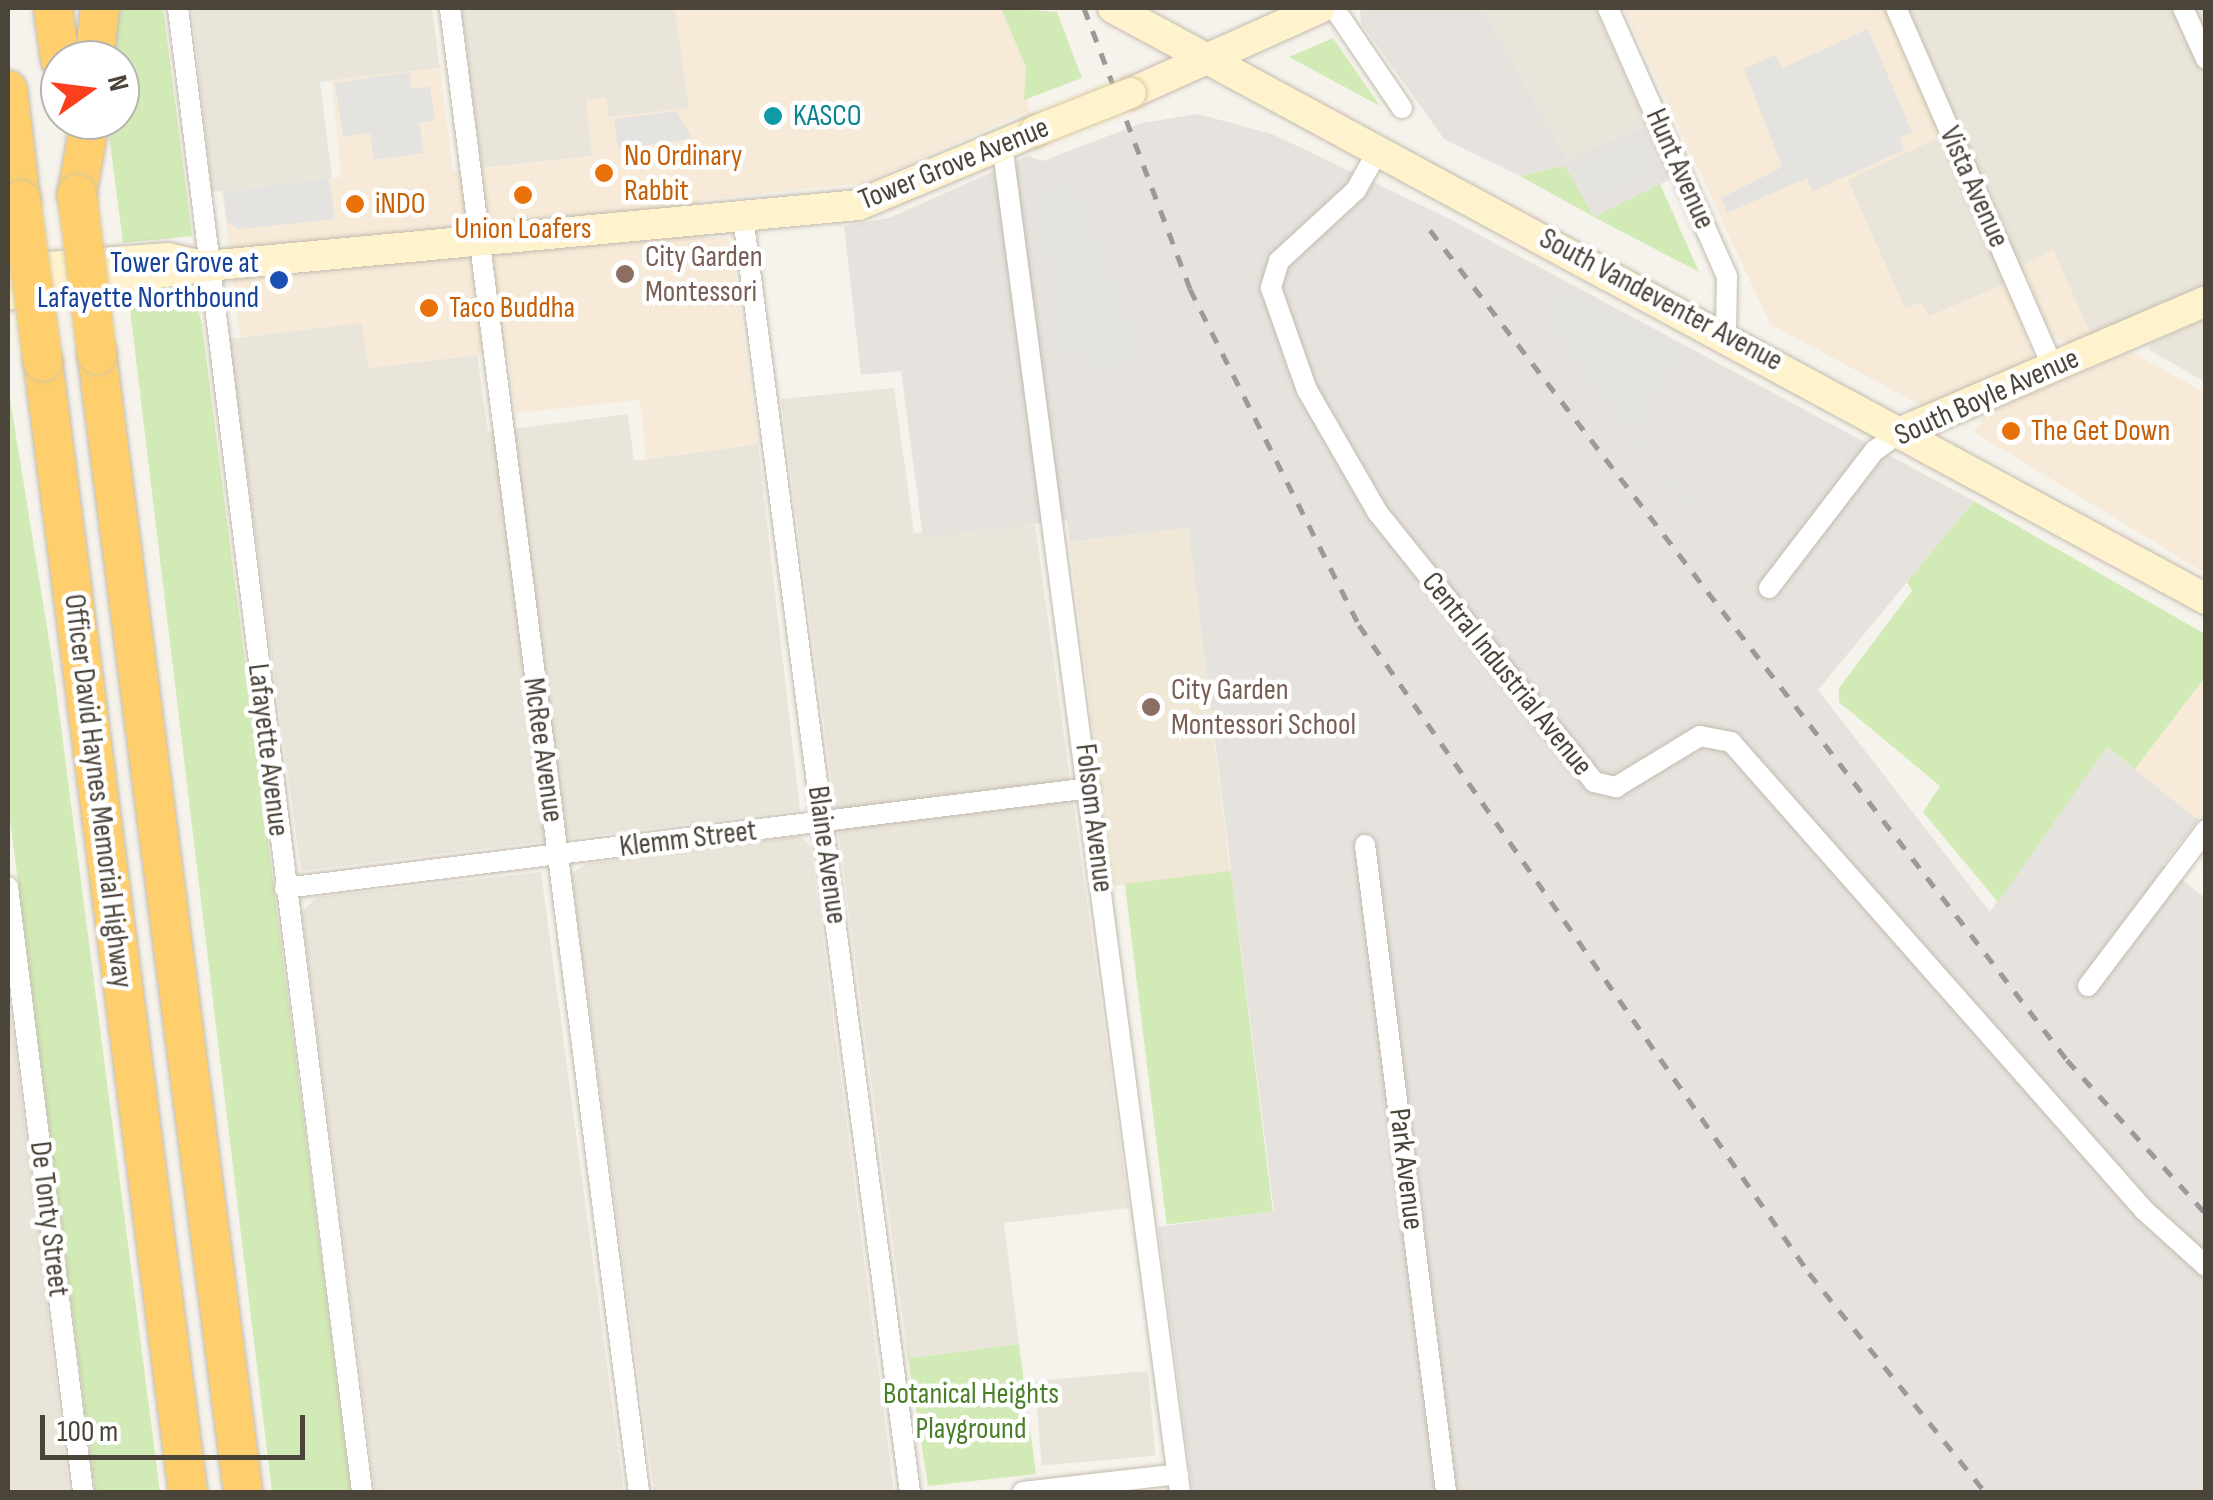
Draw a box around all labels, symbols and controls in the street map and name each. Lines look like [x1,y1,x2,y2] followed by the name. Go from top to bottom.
[40,40,140,140] north arrow
[100,72,135,94] text: N
[793,98,861,134] place label: KASCO
[1638,103,1722,235] street label: Hunt Avenue
[762,105,784,127] marker: KASCO
[854,110,1054,218] street label: Tower Grove Avenue
[1931,121,2017,253] street label: Vista Avenue
[624,138,742,208] place label: No Ordinary Rabbit
[593,162,615,184] marker: No Ordinary Rabbit
[512,184,534,206] marker: Union Loafers
[375,186,425,222] place label: iNDO
[344,193,366,215] marker: iNDO
[454,211,592,247] place label: Union Loafers
[1533,221,1789,379] street label: South Vandeventer Avenue
[645,239,763,310] place label: City Garden Montessori
[37,245,259,316] place label: Tower Grove at Lafayette Northbound
[614,263,636,285] marker: City Garden Montessori
[268,269,290,291] marker: Tower Grove at Lafayette Northbound
[449,290,575,326] place label: Taco Buddha
[418,297,440,319] marker: Taco Buddha
[1889,340,2085,454] street label: South Boyle Avenue
[2031,413,2170,449] place label: The Get Down
[2000,420,2022,442] marker: The Get Down
[1414,565,1600,783] street label: Central Industrial Avenue
[56,592,140,990] street label: Officer David Haynes Memorial Highway
[240,662,296,838] street label: Lafayette Avenue
[1171,672,1356,742] place label: City Garden Montessori School
[515,675,571,825] street label: McRee Avenue
[1140,696,1162,718] marker: City Garden Montessori School
[1067,742,1121,894] street label: Folsom Avenue
[799,784,855,926] street label: Blaine Avenue
[617,813,759,865] street label: Klemm Street
[1381,1106,1431,1232] street label: Park Avenue
[22,1139,76,1299] street label: De Tonty Street
[883,1376,1059,1446] park label: Botanical Heights Playground
[45,1395,310,1457] scale bar
[57,1414,118,1450] text: 100 m

